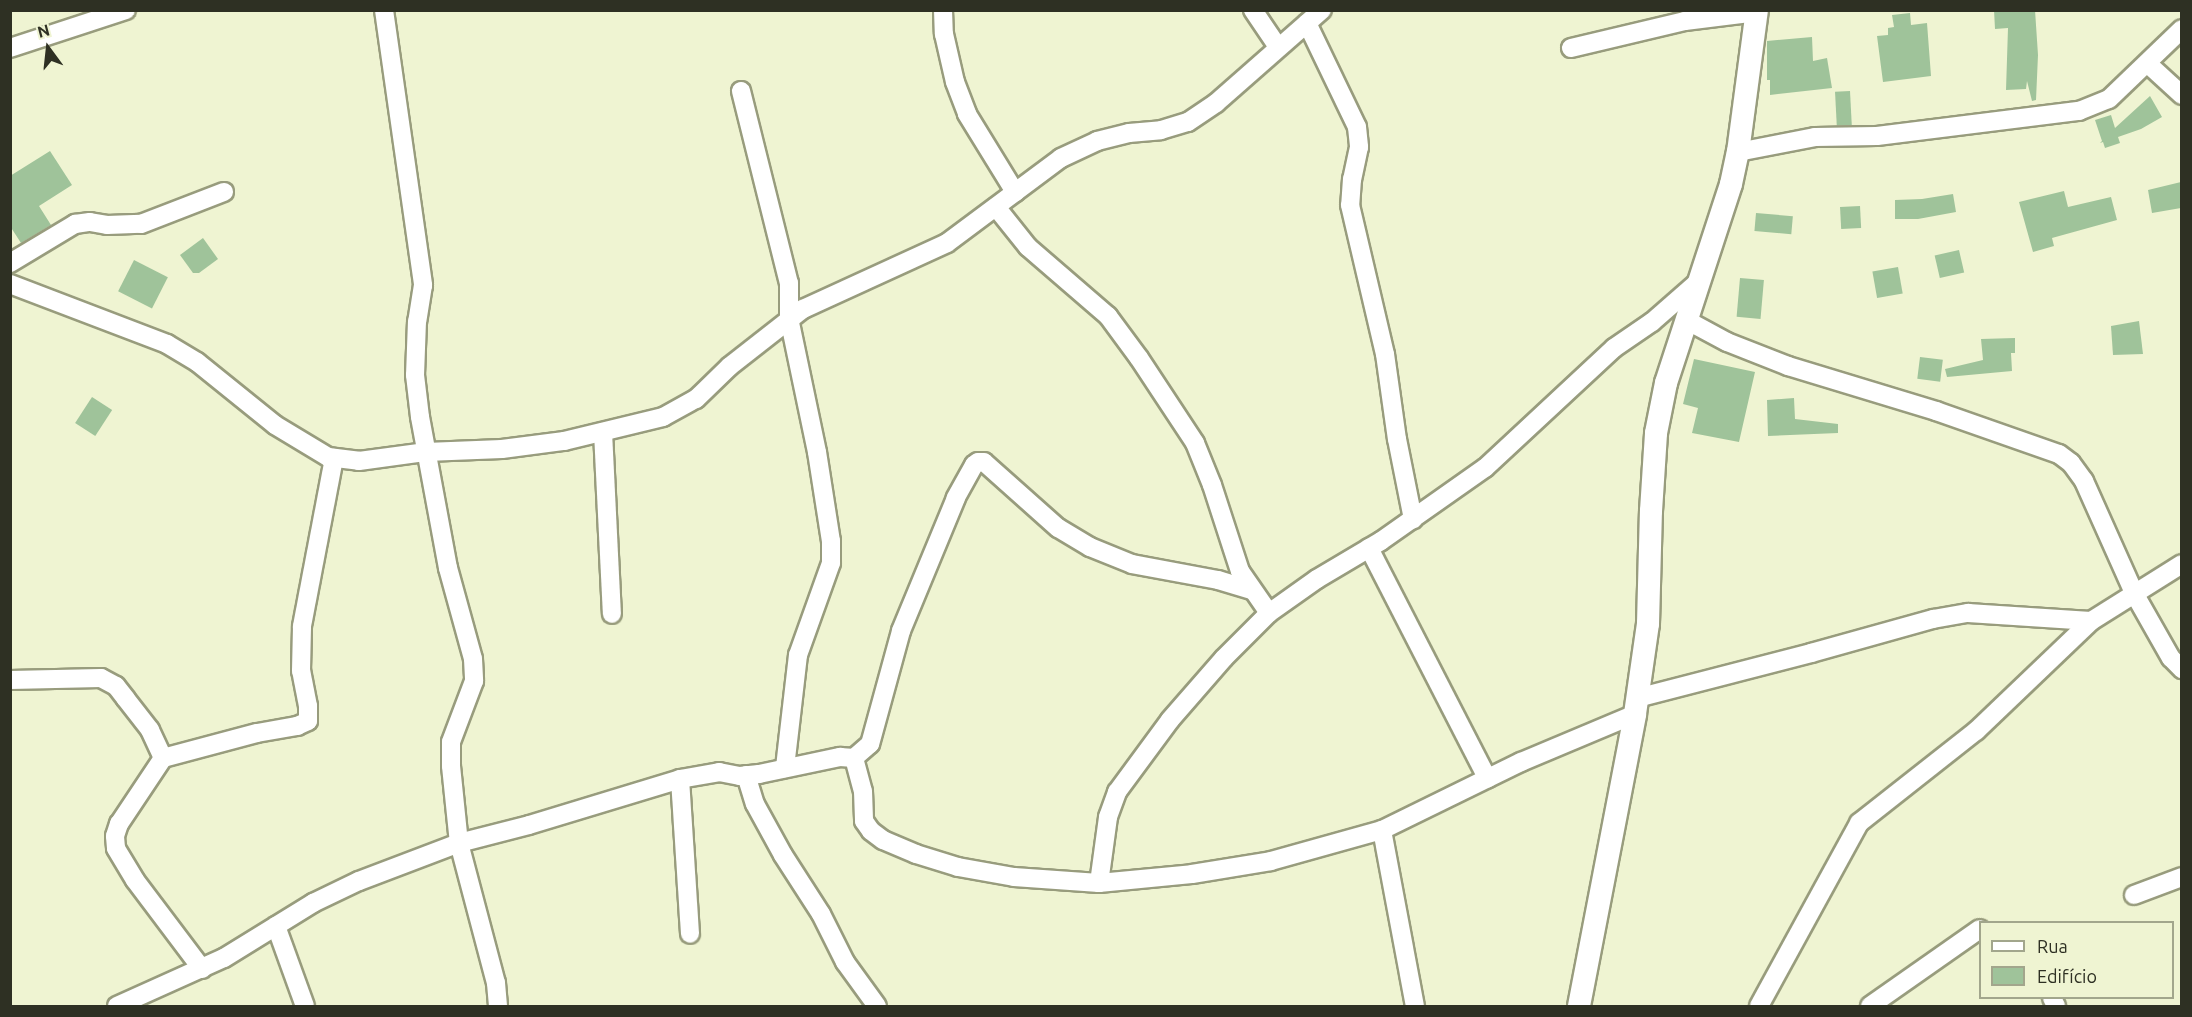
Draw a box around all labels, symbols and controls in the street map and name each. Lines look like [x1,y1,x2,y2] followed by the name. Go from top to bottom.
[18,18,78,78] north arrow
[35,20,51,41] text: N
[1979,921,2174,999] legend
[2037,936,2068,956] text: Rua
[2037,966,2097,986] text: Edifício

